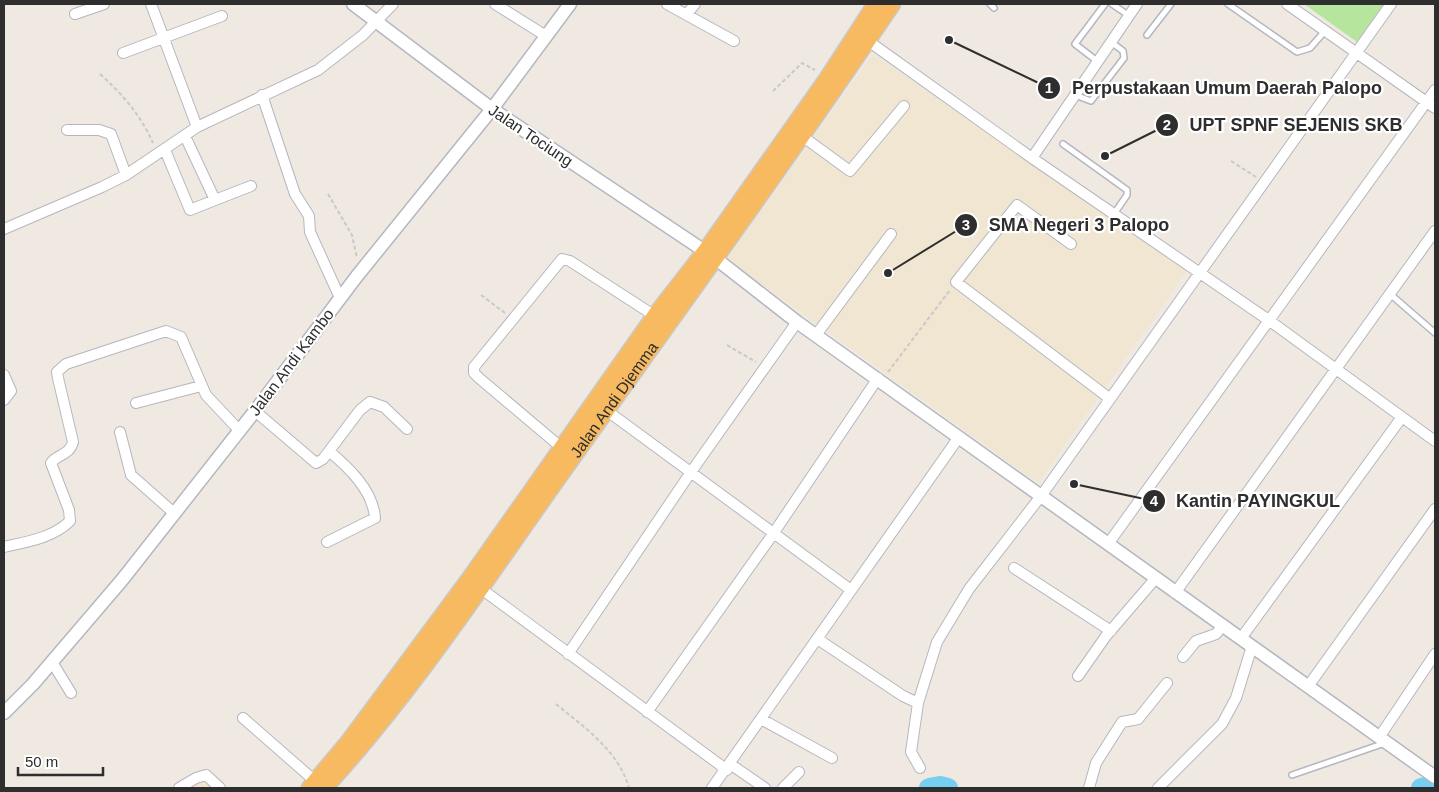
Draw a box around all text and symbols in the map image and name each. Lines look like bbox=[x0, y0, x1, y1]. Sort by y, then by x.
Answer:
callout: Perpustakaan Umum Daerah Palopo bbox=[1037, 72, 1392, 105]
text: Perpustakaan Umum Daerah Palopo bbox=[1072, 78, 1382, 98]
text: 1 bbox=[1045, 79, 1053, 96]
street label: Jalan Tociung bbox=[486, 101, 576, 170]
callout: UPT SPNF SEJENIS SKB bbox=[1155, 109, 1413, 142]
text: UPT SPNF SEJENIS SKB bbox=[1189, 115, 1403, 135]
text: 2 bbox=[1163, 116, 1171, 133]
callout: SMA Negeri 3 Palopo bbox=[954, 208, 1180, 241]
text: SMA Negeri 3 Palopo bbox=[989, 215, 1169, 235]
text: 3 bbox=[962, 216, 970, 233]
street label: Jalan Andi Kambo bbox=[246, 306, 337, 419]
street label: Jalan Andi Djemma bbox=[567, 339, 661, 461]
callout: Kantin PAYINGKUL bbox=[1141, 484, 1350, 517]
text: Kantin PAYINGKUL bbox=[1176, 491, 1340, 511]
text: 4 bbox=[1150, 492, 1159, 509]
scale bar bbox=[18, 744, 102, 776]
text: 50 m bbox=[25, 753, 58, 770]

